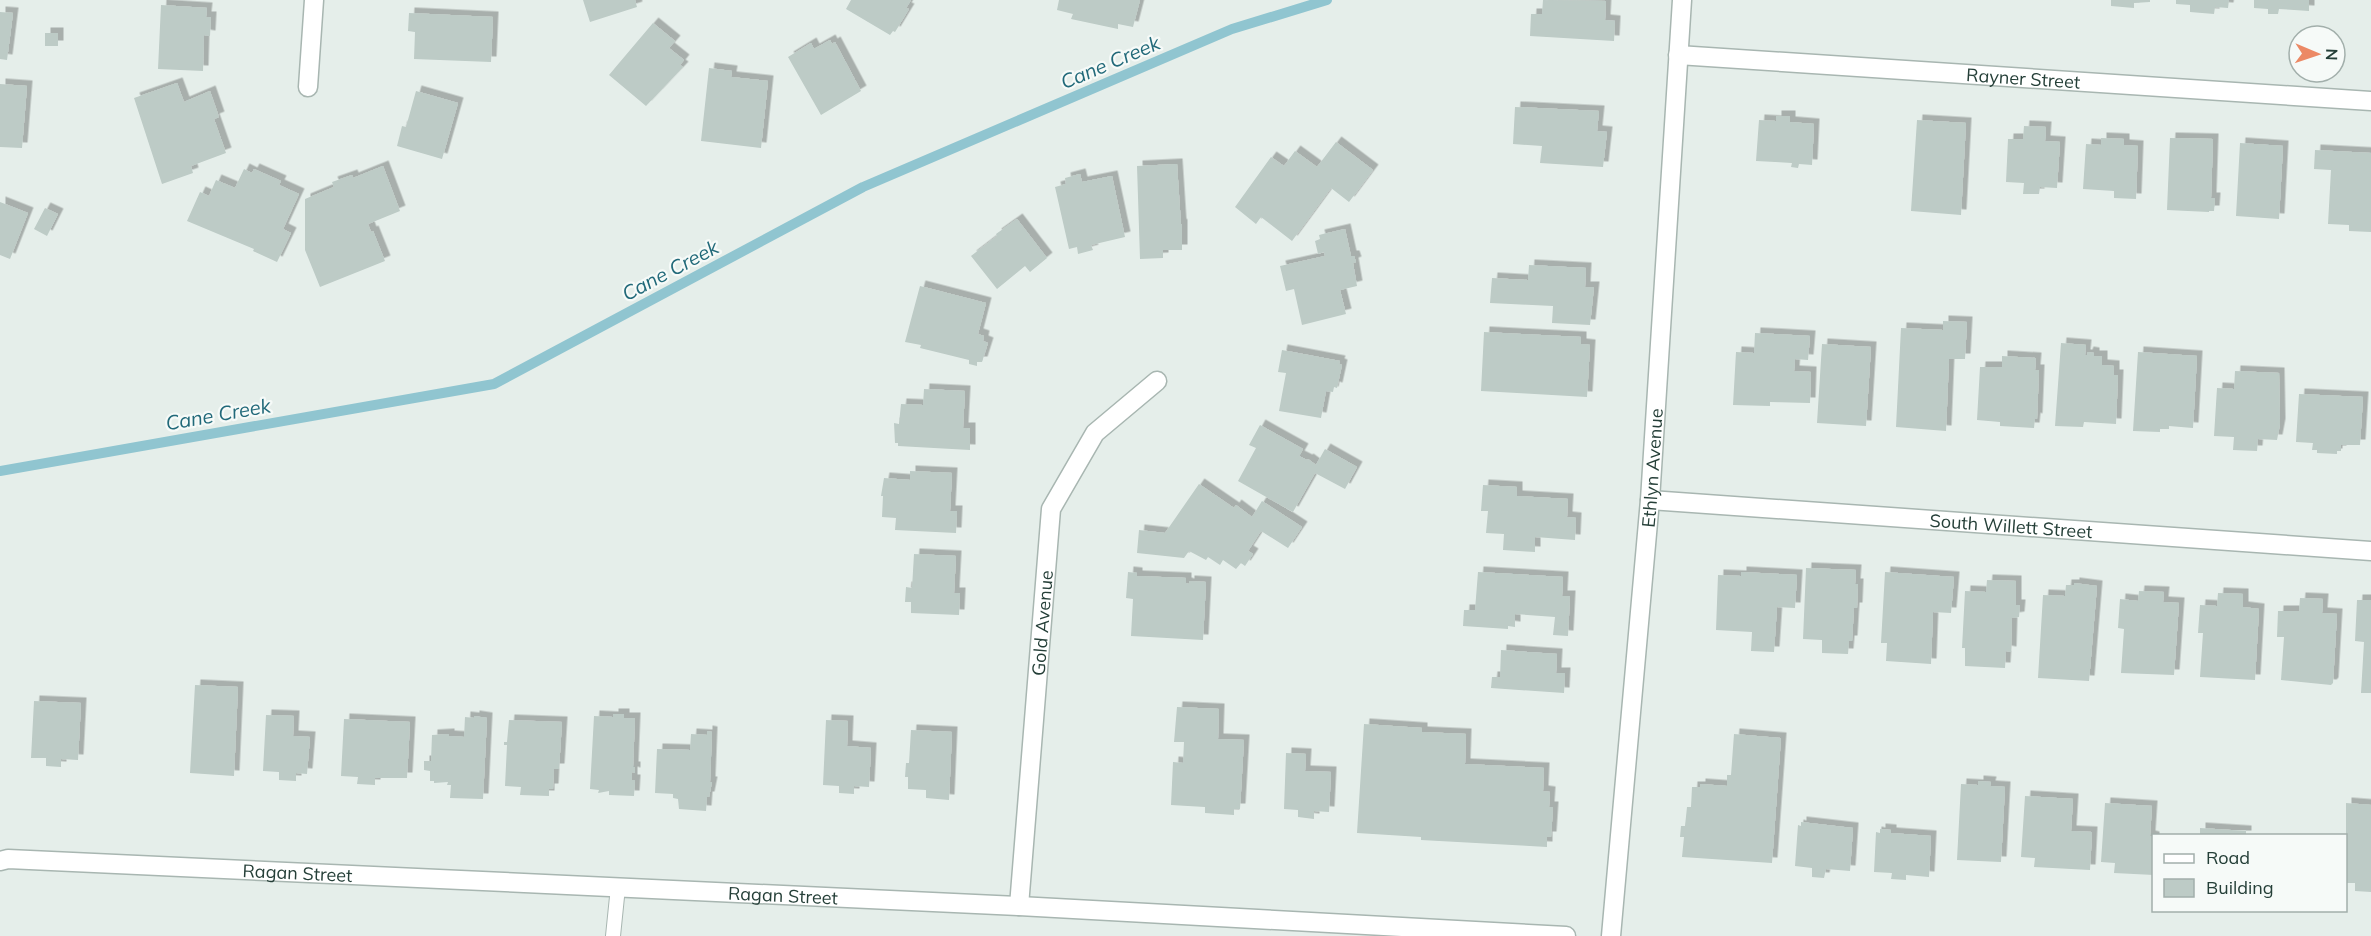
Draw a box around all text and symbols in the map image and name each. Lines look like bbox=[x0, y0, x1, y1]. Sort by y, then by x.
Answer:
north arrow bbox=[2287, 24, 2347, 84]
water label: Cane Creek bbox=[1056, 30, 1164, 94]
text: N bbox=[2322, 48, 2342, 61]
street label: Rayner Street bbox=[1966, 63, 2081, 93]
water label: Cane Creek bbox=[617, 234, 723, 306]
water label: Cane Creek bbox=[164, 392, 273, 436]
street label: Ethlyn Avenue bbox=[1636, 408, 1667, 528]
street label: South Willett Street bbox=[1929, 508, 2093, 543]
street label: Gold Avenue bbox=[1026, 569, 1058, 677]
legend bbox=[2152, 834, 2347, 912]
text: Road bbox=[2206, 846, 2250, 869]
street label: Ragan Street bbox=[242, 858, 353, 886]
text: Building bbox=[2206, 876, 2274, 899]
street label: Ragan Street bbox=[727, 881, 838, 909]

